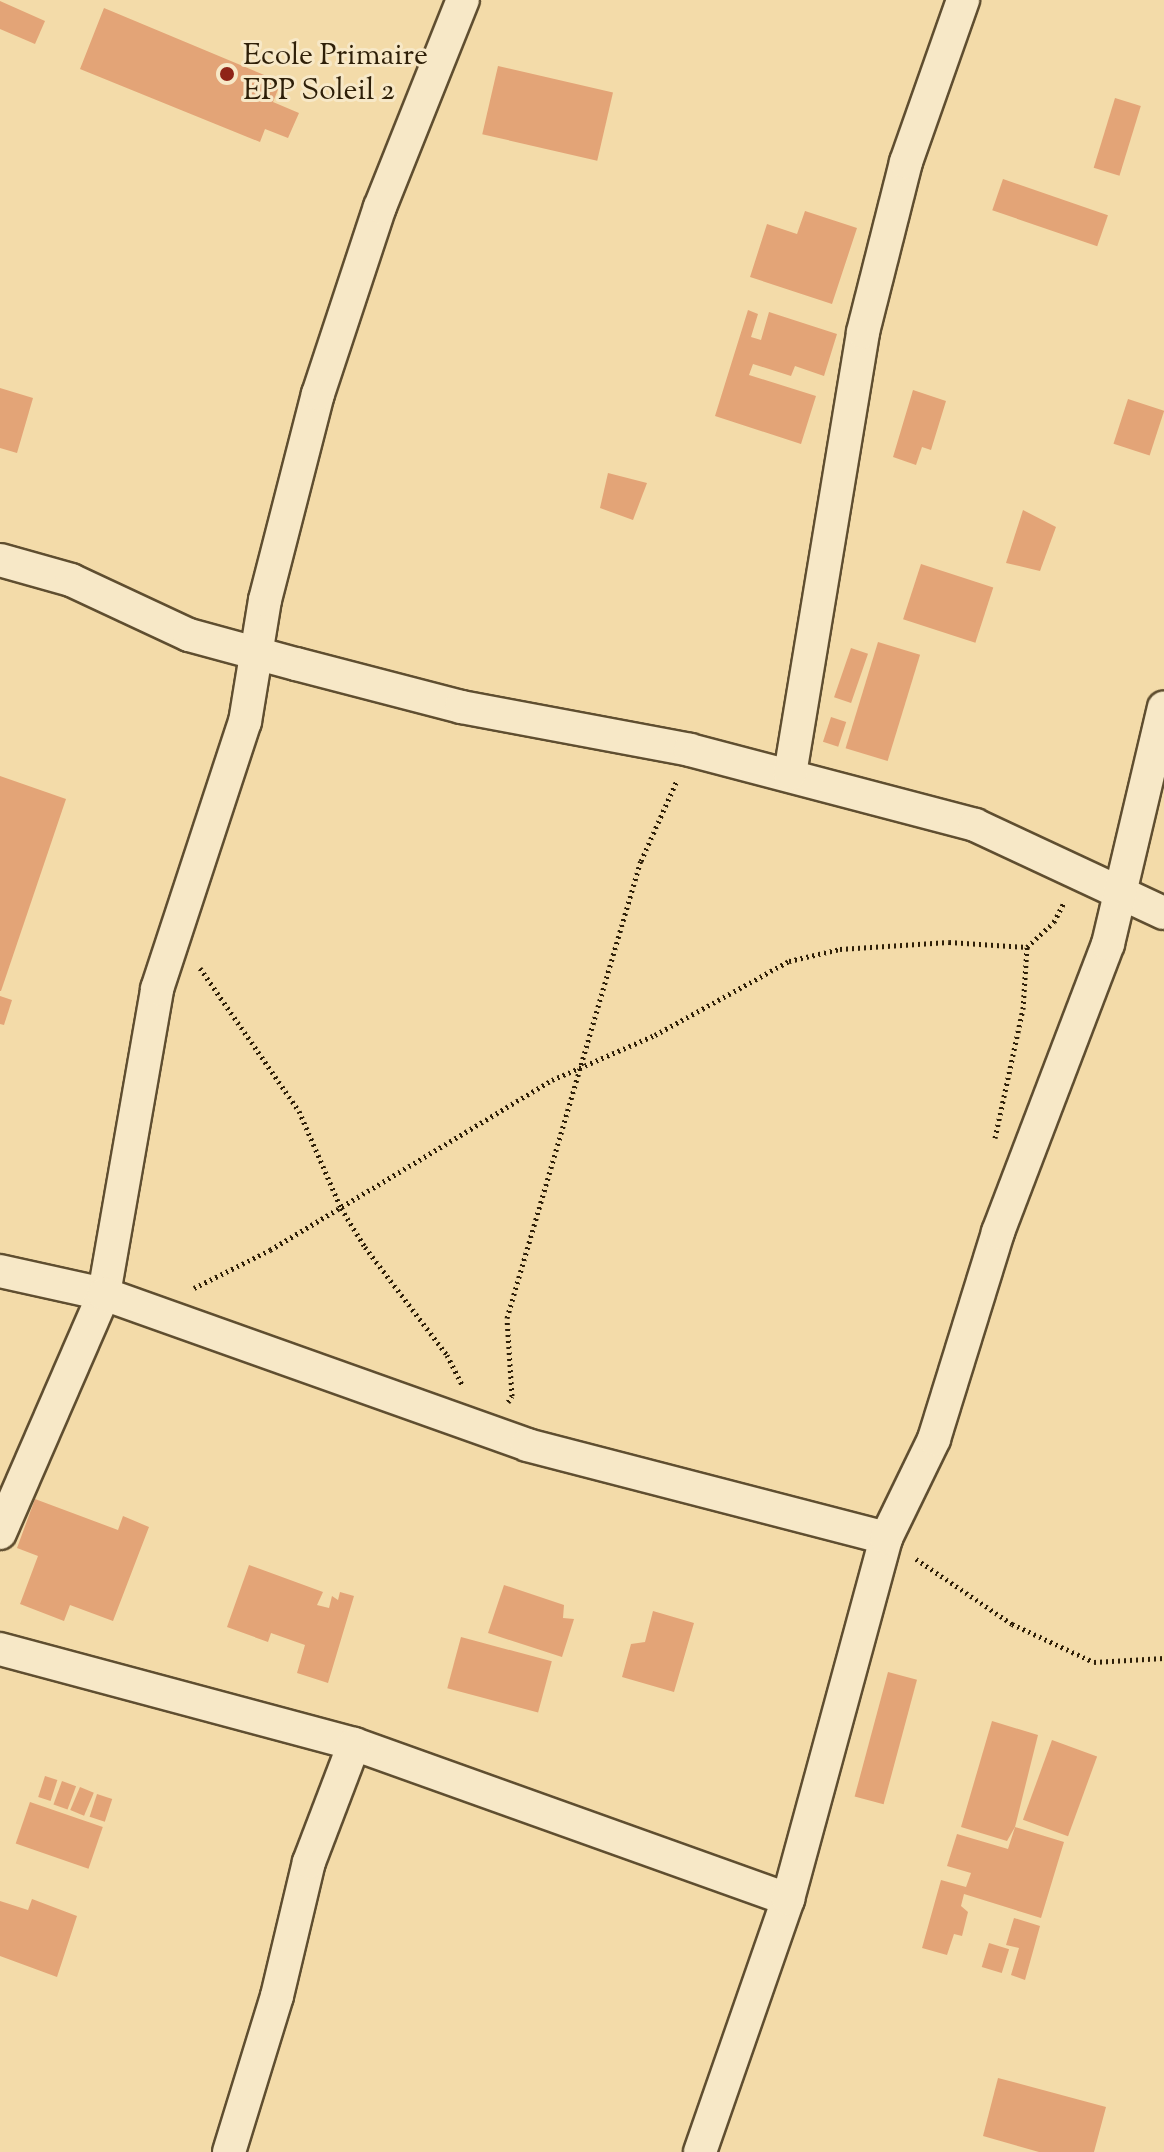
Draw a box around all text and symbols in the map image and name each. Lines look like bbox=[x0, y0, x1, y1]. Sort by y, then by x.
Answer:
place label: Ecole Primaire EPP Soleil 2 bbox=[243, 39, 428, 110]
marker: Ecole Primaire EPP Soleil 2 bbox=[218, 65, 236, 83]

